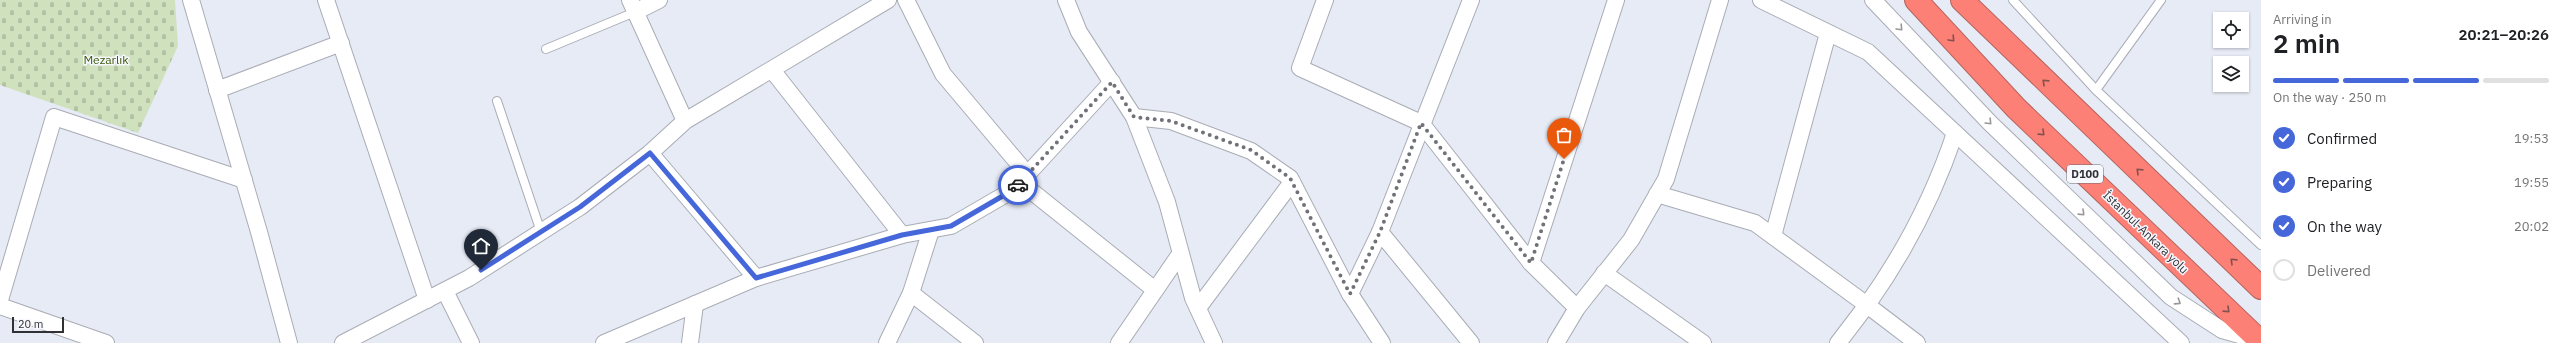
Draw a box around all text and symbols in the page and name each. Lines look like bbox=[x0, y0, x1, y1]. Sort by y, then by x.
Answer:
text: Arriving in bbox=[2273, 11, 2332, 28]
map controls bbox=[2213, 12, 2249, 92]
button: locate bbox=[2213, 12, 2249, 48]
one-way arrow bbox=[1895, 23, 1903, 31]
text: 20:21–20:26 bbox=[2459, 25, 2549, 44]
text: 2 min bbox=[2273, 26, 2340, 60]
one-way arrow bbox=[1947, 34, 1955, 42]
park label: Mezarlık bbox=[83, 52, 129, 67]
button: layers bbox=[2213, 56, 2249, 92]
one-way arrow bbox=[2042, 79, 2050, 87]
text: On the way · 250 m bbox=[2273, 89, 2386, 106]
one-way arrow bbox=[1984, 117, 1992, 125]
pin bbox=[1547, 118, 1581, 159]
icon: bag bbox=[1553, 124, 1575, 146]
icon: check bbox=[2273, 127, 2295, 149]
one-way arrow bbox=[2037, 128, 2045, 136]
text: Confirmed bbox=[2307, 129, 2377, 148]
text: 19:53 bbox=[2514, 130, 2549, 147]
courier bbox=[998, 165, 1038, 205]
road number: D100 bbox=[2067, 165, 2103, 183]
one-way arrow bbox=[2136, 169, 2144, 176]
icon: check bbox=[2273, 171, 2295, 193]
text: Preparing bbox=[2307, 173, 2372, 192]
icon: car bbox=[1007, 174, 1029, 196]
text: 19:55 bbox=[2514, 174, 2549, 191]
street label: İstanbul-Ankara yolu bbox=[2100, 187, 2192, 277]
one-way arrow bbox=[2077, 208, 2085, 216]
icon: check bbox=[2273, 215, 2295, 237]
text: On the way bbox=[2307, 217, 2382, 236]
text: 20:02 bbox=[2514, 218, 2549, 235]
pin bbox=[464, 229, 498, 270]
icon: home bbox=[470, 235, 492, 257]
one-way arrow bbox=[2230, 258, 2238, 266]
text: Delivered bbox=[2307, 261, 2371, 280]
one-way arrow bbox=[2173, 297, 2180, 304]
one-way arrow bbox=[2222, 305, 2230, 312]
scale bar bbox=[12, 315, 64, 334]
text: 20 m bbox=[18, 317, 43, 331]

